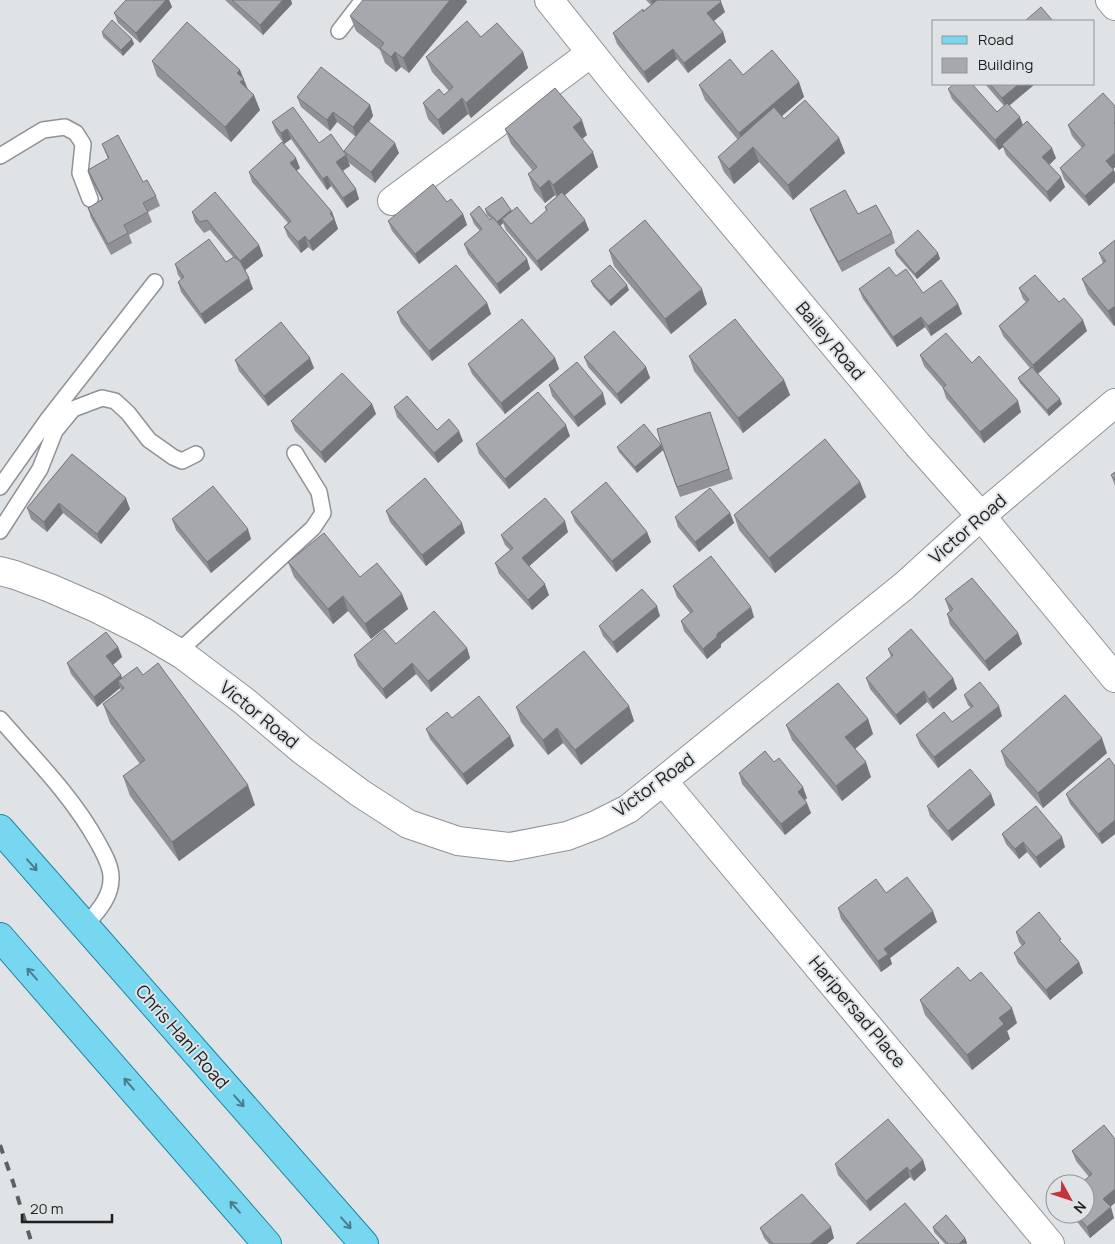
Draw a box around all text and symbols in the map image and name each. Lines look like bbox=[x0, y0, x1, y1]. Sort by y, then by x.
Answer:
legend bbox=[932, 20, 1095, 85]
text: Road bbox=[978, 29, 1014, 50]
text: Building bbox=[978, 54, 1033, 75]
street label: Bailey Road bbox=[791, 296, 871, 385]
street label: Victor Road bbox=[924, 488, 1011, 568]
street label: Victor Road bbox=[215, 675, 304, 753]
street label: Victor Road bbox=[608, 747, 699, 822]
one-way arrow bbox=[26, 859, 38, 872]
street label: Haripersad Place bbox=[804, 950, 912, 1072]
one-way arrow bbox=[26, 967, 38, 980]
street label: Chris Hani Road bbox=[131, 979, 235, 1094]
one-way arrow bbox=[123, 1078, 135, 1091]
one-way arrow bbox=[233, 1095, 245, 1108]
north arrow bbox=[1045, 1174, 1095, 1224]
scale bar bbox=[22, 1192, 112, 1224]
text: 20 m bbox=[30, 1198, 63, 1219]
text: N bbox=[1070, 1198, 1091, 1218]
one-way arrow bbox=[230, 1201, 241, 1214]
one-way arrow bbox=[340, 1217, 352, 1230]

